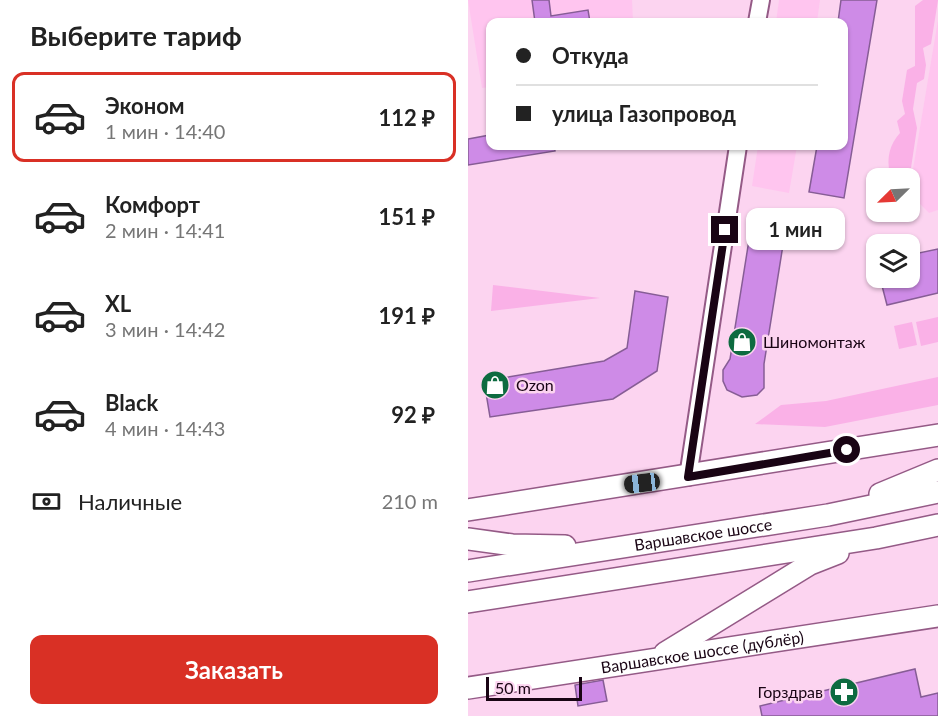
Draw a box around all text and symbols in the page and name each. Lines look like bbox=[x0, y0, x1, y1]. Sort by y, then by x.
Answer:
text: Выберите тариф bbox=[30, 19, 242, 52]
text: Откуда bbox=[552, 42, 629, 69]
icon: car bbox=[33, 90, 87, 144]
text: Эконом bbox=[105, 92, 185, 119]
text: улица Газопровод bbox=[552, 100, 736, 127]
text: 112 ₽ bbox=[379, 104, 435, 131]
text: 1 мин · 14:40 bbox=[105, 119, 225, 143]
north arrow bbox=[866, 168, 920, 222]
map controls bbox=[866, 168, 920, 288]
icon: car bbox=[33, 189, 87, 243]
text: Комфорт bbox=[105, 191, 200, 218]
text: 151 ₽ bbox=[379, 203, 435, 230]
callout: 1 мин bbox=[746, 209, 845, 251]
route end bbox=[711, 216, 738, 243]
text: 1 мин bbox=[769, 217, 822, 241]
text: 2 мин · 14:41 bbox=[105, 218, 225, 242]
button: layers bbox=[866, 234, 920, 288]
icon: car bbox=[33, 288, 87, 342]
text: XL bbox=[105, 290, 131, 317]
text: 191 ₽ bbox=[379, 302, 435, 329]
text: 3 мин · 14:42 bbox=[105, 317, 225, 341]
shop icon: Шиномонтаж bbox=[726, 326, 758, 358]
place label: Шиномонтаж bbox=[763, 332, 866, 351]
shop icon: Ozon bbox=[479, 369, 511, 401]
place label: Ozon bbox=[516, 375, 554, 394]
icon: car bbox=[33, 387, 87, 441]
text: Black bbox=[105, 389, 158, 416]
text: 92 ₽ bbox=[391, 401, 435, 428]
text: 4 мин · 14:43 bbox=[105, 416, 225, 440]
route start bbox=[833, 436, 860, 463]
car bbox=[623, 472, 661, 494]
icon: cash bbox=[30, 485, 63, 518]
text: Наличные bbox=[78, 488, 182, 515]
text: 210 m bbox=[382, 489, 438, 513]
street label: Варшавское шоссе bbox=[633, 514, 773, 554]
street label: Варшавское шоссе (дублёр) bbox=[599, 627, 805, 677]
button: Заказать bbox=[30, 635, 438, 704]
scale bar bbox=[486, 674, 582, 702]
pharmacy icon: Горздрав bbox=[828, 676, 860, 708]
text: 50 m bbox=[495, 678, 531, 697]
place label: Горздрав bbox=[757, 682, 823, 701]

